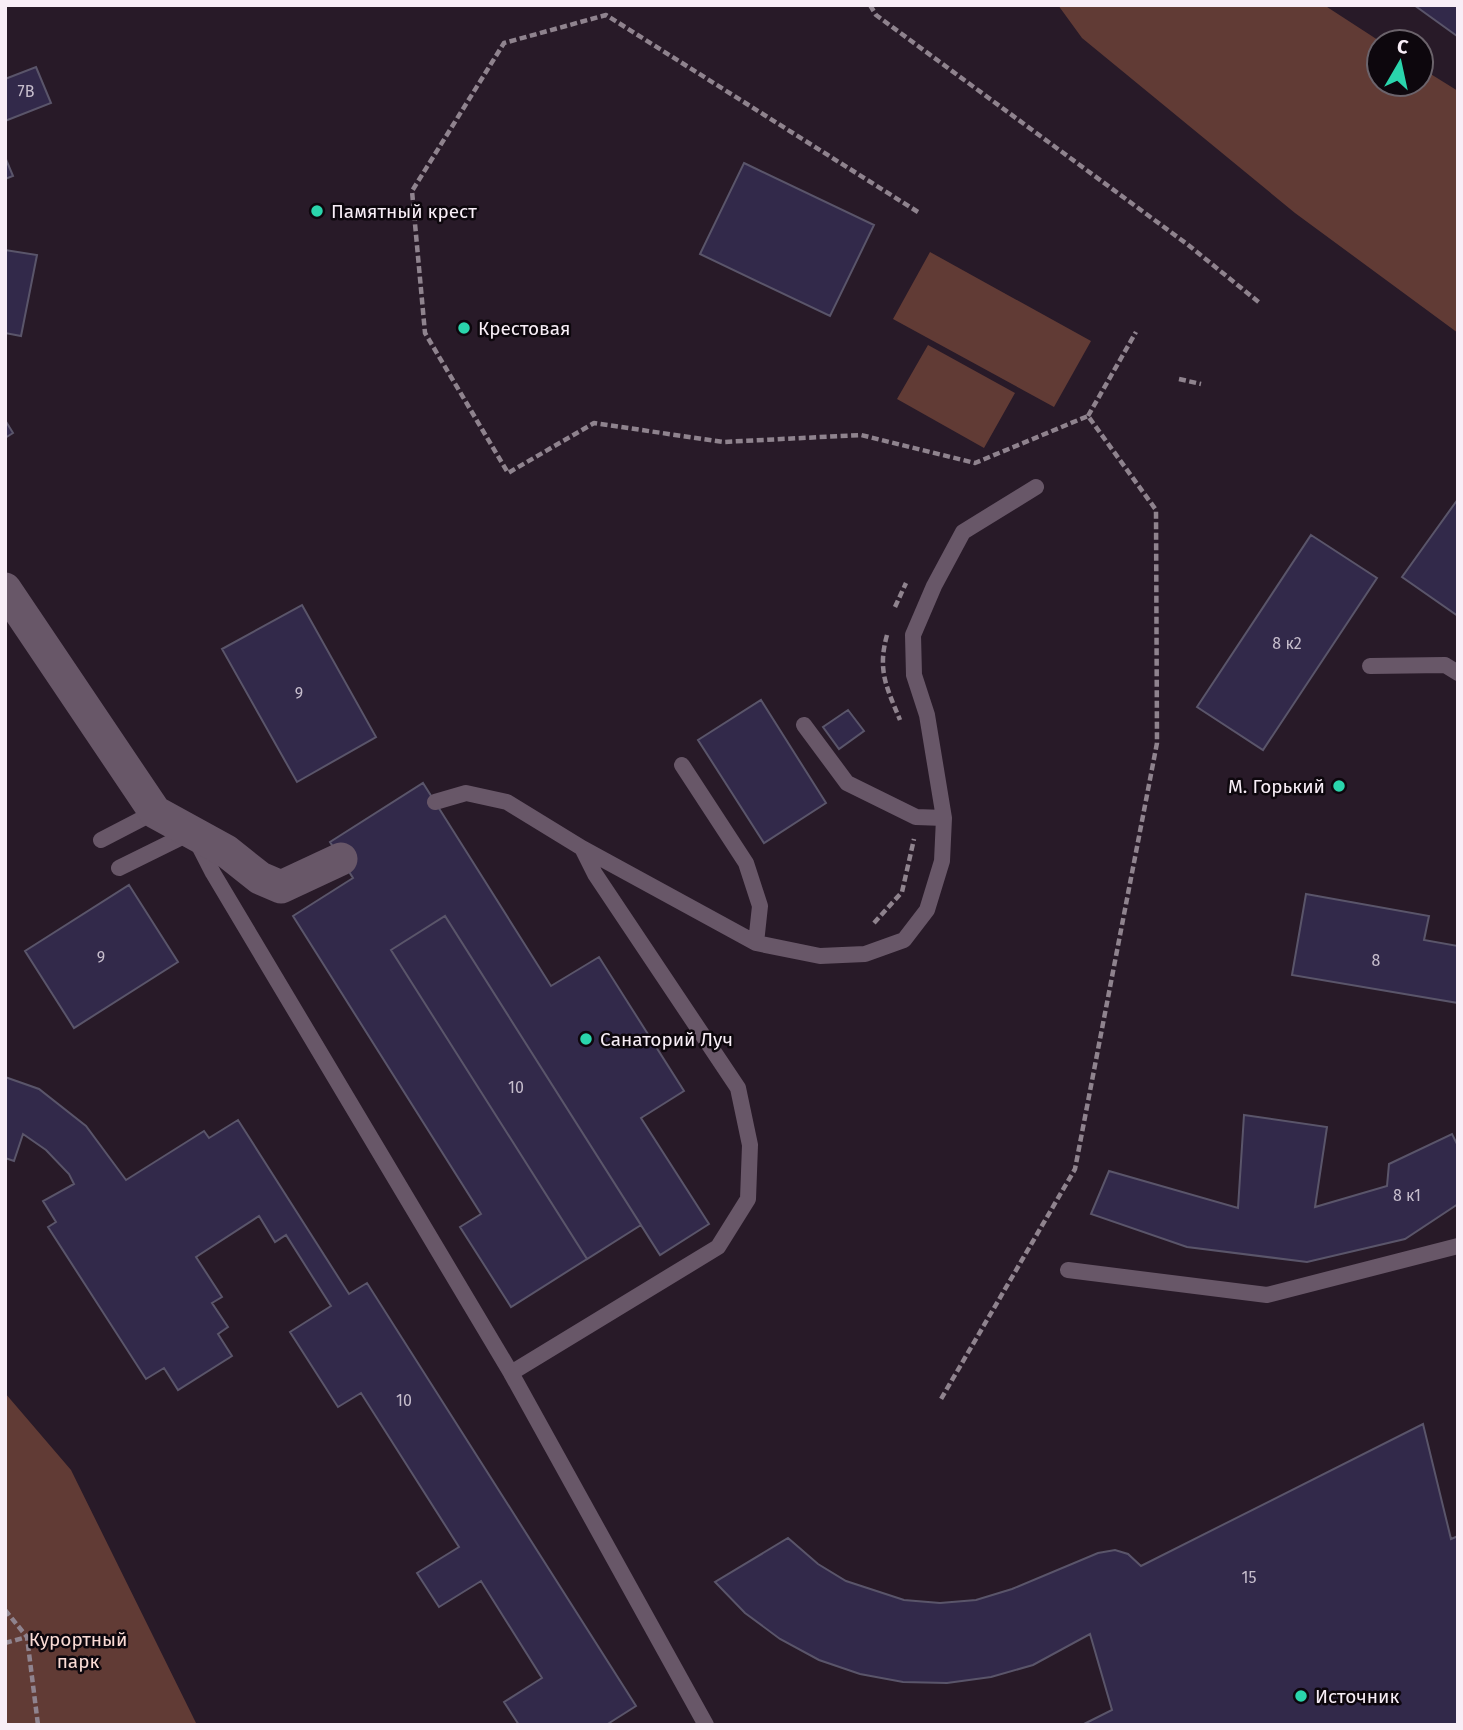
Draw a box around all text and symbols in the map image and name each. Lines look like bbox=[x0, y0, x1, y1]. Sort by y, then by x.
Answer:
north arrow bbox=[1365, 28, 1435, 98]
text: С bbox=[1395, 34, 1410, 59]
house number: 7В bbox=[18, 82, 35, 101]
place label: Памятный крест bbox=[331, 200, 477, 223]
marker: Памятный крест bbox=[309, 203, 325, 219]
place label: Крестовая bbox=[478, 317, 570, 340]
marker: Крестовая bbox=[456, 320, 472, 336]
house number: 8 к2 bbox=[1272, 634, 1302, 653]
house number: 9 bbox=[295, 684, 303, 703]
place label: М. Горький bbox=[1228, 775, 1325, 798]
marker: М. Горький bbox=[1331, 778, 1347, 794]
house number: 9 bbox=[97, 948, 105, 967]
house number: 8 bbox=[1372, 951, 1381, 970]
place label: Cанаторий Луч bbox=[600, 1028, 733, 1051]
marker: Cанаторий Луч bbox=[578, 1031, 594, 1047]
house number: 10 bbox=[508, 1078, 524, 1097]
house number: 8 к1 bbox=[1393, 1186, 1421, 1205]
house number: 10 bbox=[396, 1391, 412, 1410]
house number: 15 bbox=[1242, 1568, 1256, 1587]
park label: Курортный парк bbox=[29, 1628, 127, 1673]
place label: Источник bbox=[1315, 1685, 1399, 1708]
marker: Источник bbox=[1293, 1688, 1309, 1704]

